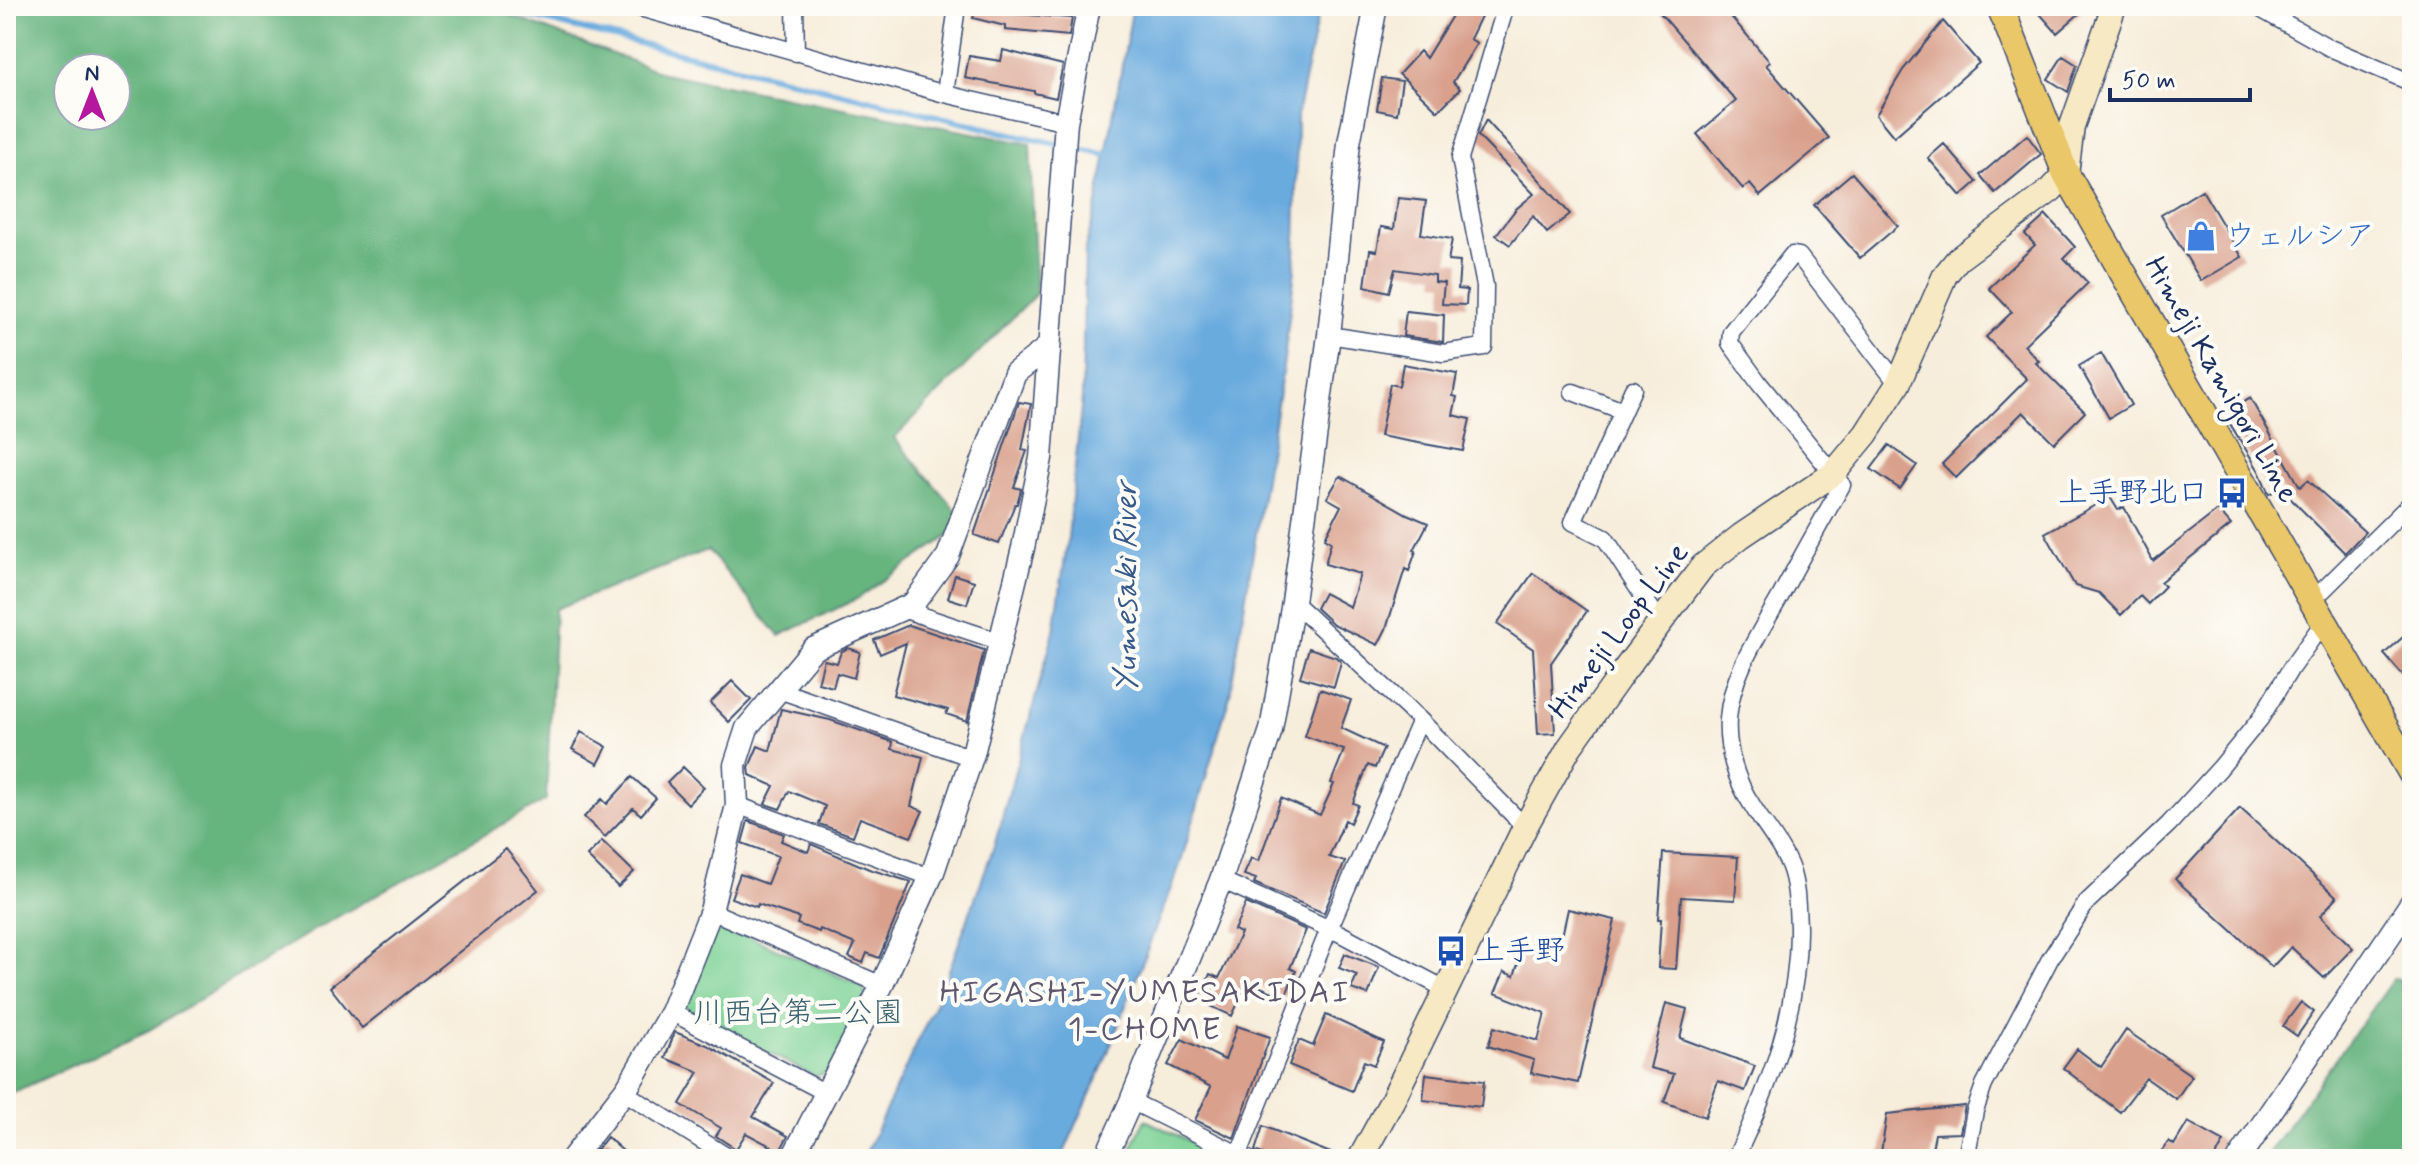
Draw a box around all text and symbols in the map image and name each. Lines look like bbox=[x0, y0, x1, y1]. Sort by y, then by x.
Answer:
north arrow bbox=[52, 52, 132, 132]
scale bar bbox=[2110, 52, 2250, 102]
text: N bbox=[85, 60, 99, 88]
text: 50 m bbox=[2122, 66, 2176, 97]
place label: ウェルシア bbox=[2225, 217, 2375, 256]
shop icon: ウェルシア bbox=[2184, 219, 2218, 253]
street label: Himeji Kamigori Line bbox=[2133, 250, 2307, 511]
place label: 上手野北口 bbox=[2058, 474, 2208, 513]
bus stop icon: 上手野北口 bbox=[2215, 476, 2249, 510]
water label: Yumesaki River bbox=[1106, 478, 1148, 692]
street label: Himeji Loop Line bbox=[1540, 535, 1698, 727]
place label: 上手野 bbox=[1475, 932, 1565, 971]
bus stop icon: 上手野 bbox=[1434, 934, 1468, 968]
district label: HIGASHI-YUMESAKIDAI 1-CHOME bbox=[939, 972, 1351, 1051]
park label: 川西台第二公園 bbox=[693, 994, 903, 1033]

